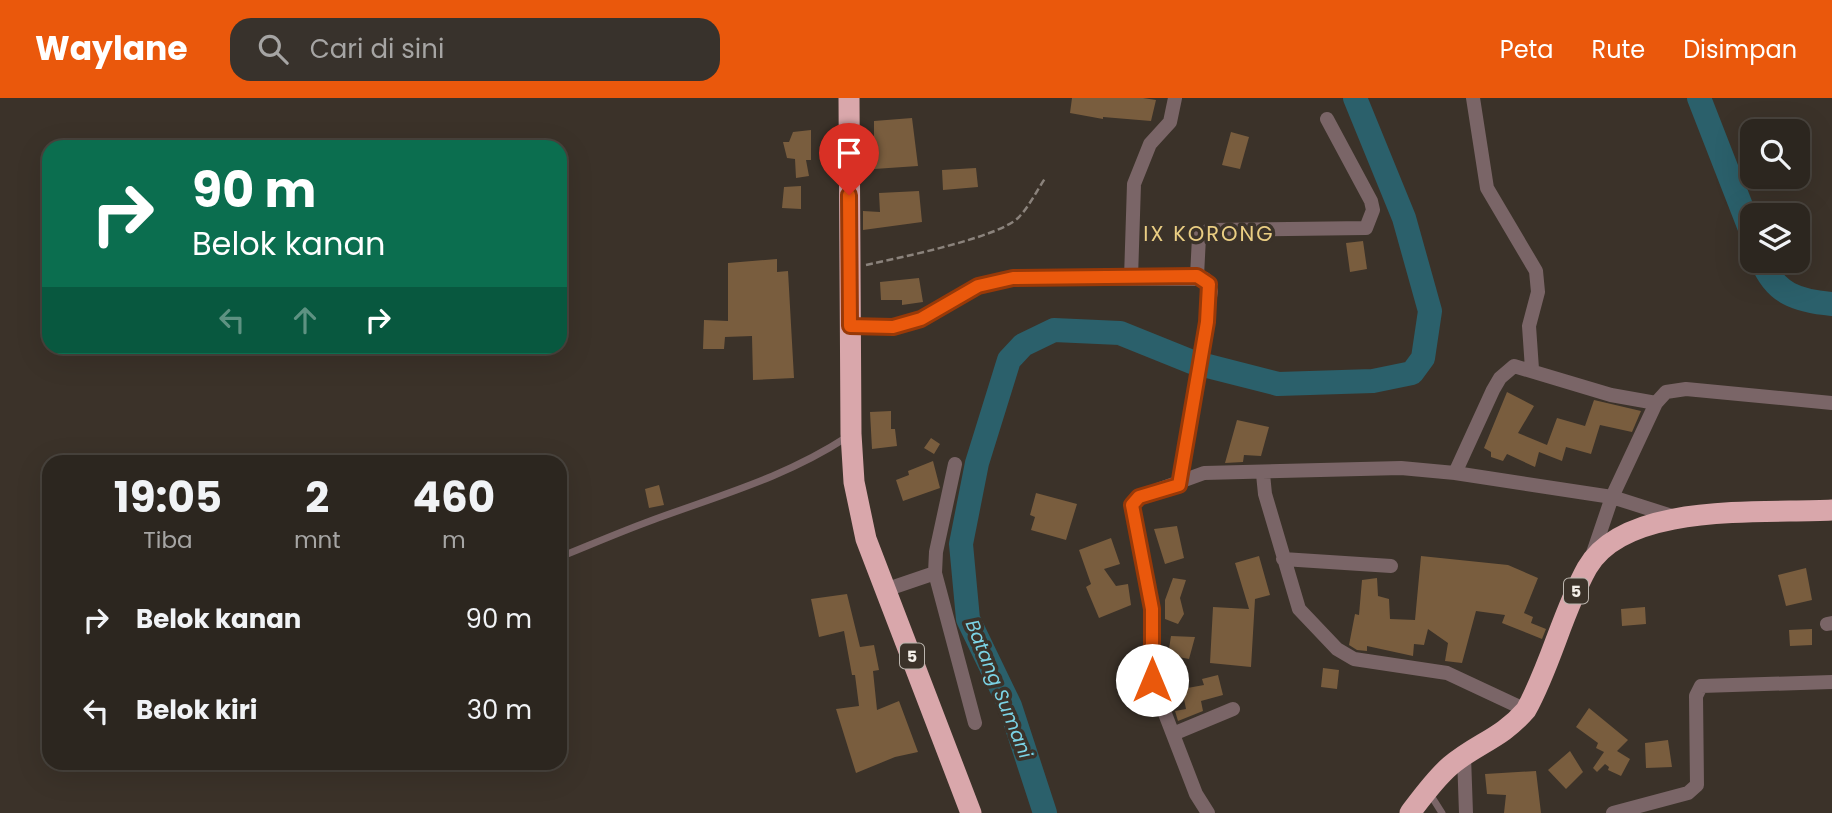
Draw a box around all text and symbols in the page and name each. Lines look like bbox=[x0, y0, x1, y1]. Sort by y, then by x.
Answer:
search box bbox=[230, 18, 720, 81]
text: Waylane bbox=[35, 25, 188, 72]
icon: search bbox=[254, 30, 292, 68]
text: Cari di sini bbox=[310, 31, 444, 67]
text: Peta bbox=[1500, 33, 1554, 66]
text: Rute bbox=[1592, 33, 1645, 66]
text: Disimpan bbox=[1683, 33, 1797, 66]
map controls bbox=[1740, 119, 1810, 273]
button: search bbox=[1740, 119, 1810, 189]
pin bbox=[819, 123, 879, 195]
icon: arrive bbox=[830, 134, 868, 172]
text: 90 m bbox=[192, 156, 316, 224]
icon: right bbox=[77, 168, 168, 259]
button: layers bbox=[1740, 203, 1810, 273]
district label: IX KORONG bbox=[1143, 219, 1275, 248]
text: Belok kanan bbox=[192, 221, 386, 266]
icon: left bbox=[213, 301, 251, 339]
icon: ahead bbox=[286, 301, 324, 339]
icon: right bbox=[359, 301, 397, 339]
text: 19:05 bbox=[114, 468, 222, 527]
text: 2 bbox=[305, 468, 329, 527]
text: 460 bbox=[413, 468, 495, 527]
text: Tiba bbox=[143, 524, 193, 556]
text: mnt bbox=[294, 524, 341, 556]
text: m bbox=[442, 524, 466, 556]
road number: 5 bbox=[1564, 578, 1588, 604]
icon: right bbox=[77, 601, 115, 639]
text: Belok kanan bbox=[136, 601, 301, 637]
text: 90 m bbox=[466, 601, 532, 637]
water label: Batang Sumani bbox=[959, 616, 1039, 763]
road number: 5 bbox=[900, 643, 924, 668]
position arrow bbox=[1115, 643, 1189, 717]
icon: left bbox=[77, 692, 115, 730]
text: Belok kiri bbox=[136, 692, 258, 728]
text: 30 m bbox=[467, 692, 532, 728]

